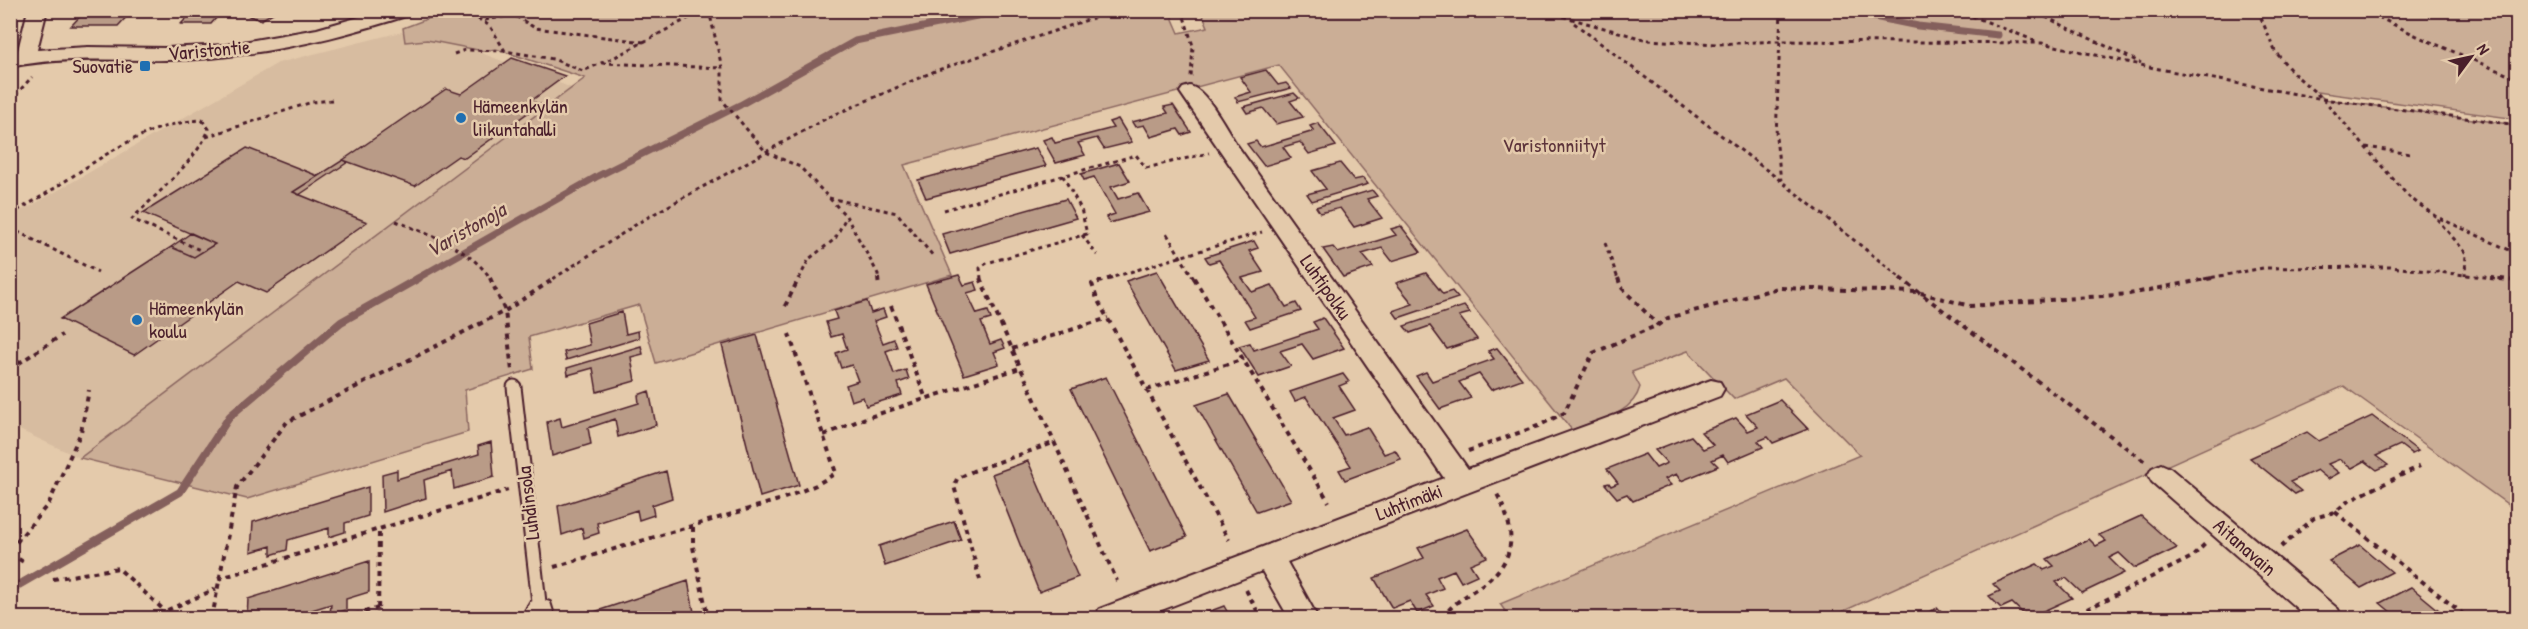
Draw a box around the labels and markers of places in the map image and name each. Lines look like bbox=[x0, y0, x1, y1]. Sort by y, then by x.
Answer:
place label: Suovatie bbox=[73, 52, 133, 79]
marker: Suovatie bbox=[138, 59, 152, 73]
place label: Hämeenkylän liikuntahalli bbox=[473, 92, 568, 142]
marker: Hämeenkylän liikuntahalli bbox=[454, 111, 468, 125]
place label: Hämeenkylän koulu bbox=[149, 294, 244, 344]
marker: Hämeenkylän koulu bbox=[130, 313, 144, 327]

